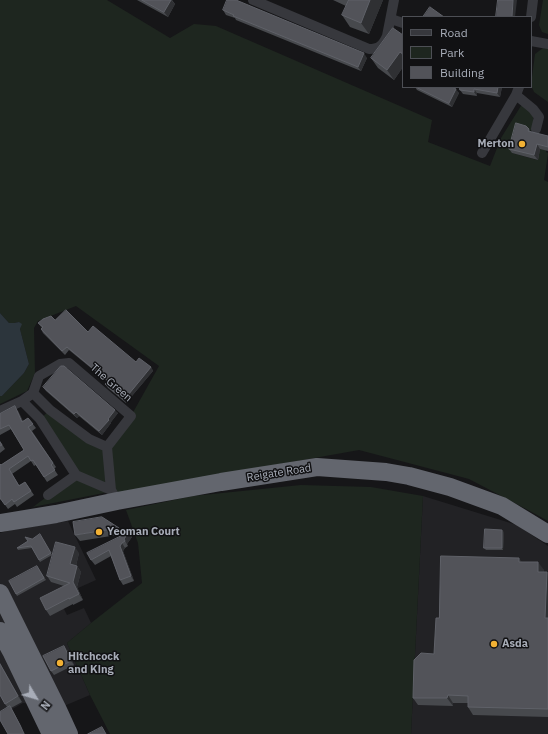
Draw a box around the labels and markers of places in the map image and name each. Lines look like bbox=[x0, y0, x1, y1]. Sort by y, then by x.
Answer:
place label: Merton bbox=[477, 137, 514, 151]
marker: Merton bbox=[517, 139, 527, 149]
place label: Yeoman Court bbox=[107, 525, 180, 539]
marker: Yeoman Court bbox=[94, 527, 104, 537]
place label: Asda bbox=[502, 637, 528, 651]
marker: Asda bbox=[489, 639, 499, 649]
place label: Hitchcock and King bbox=[68, 650, 119, 676]
marker: Hitchcock and King bbox=[55, 658, 65, 668]

